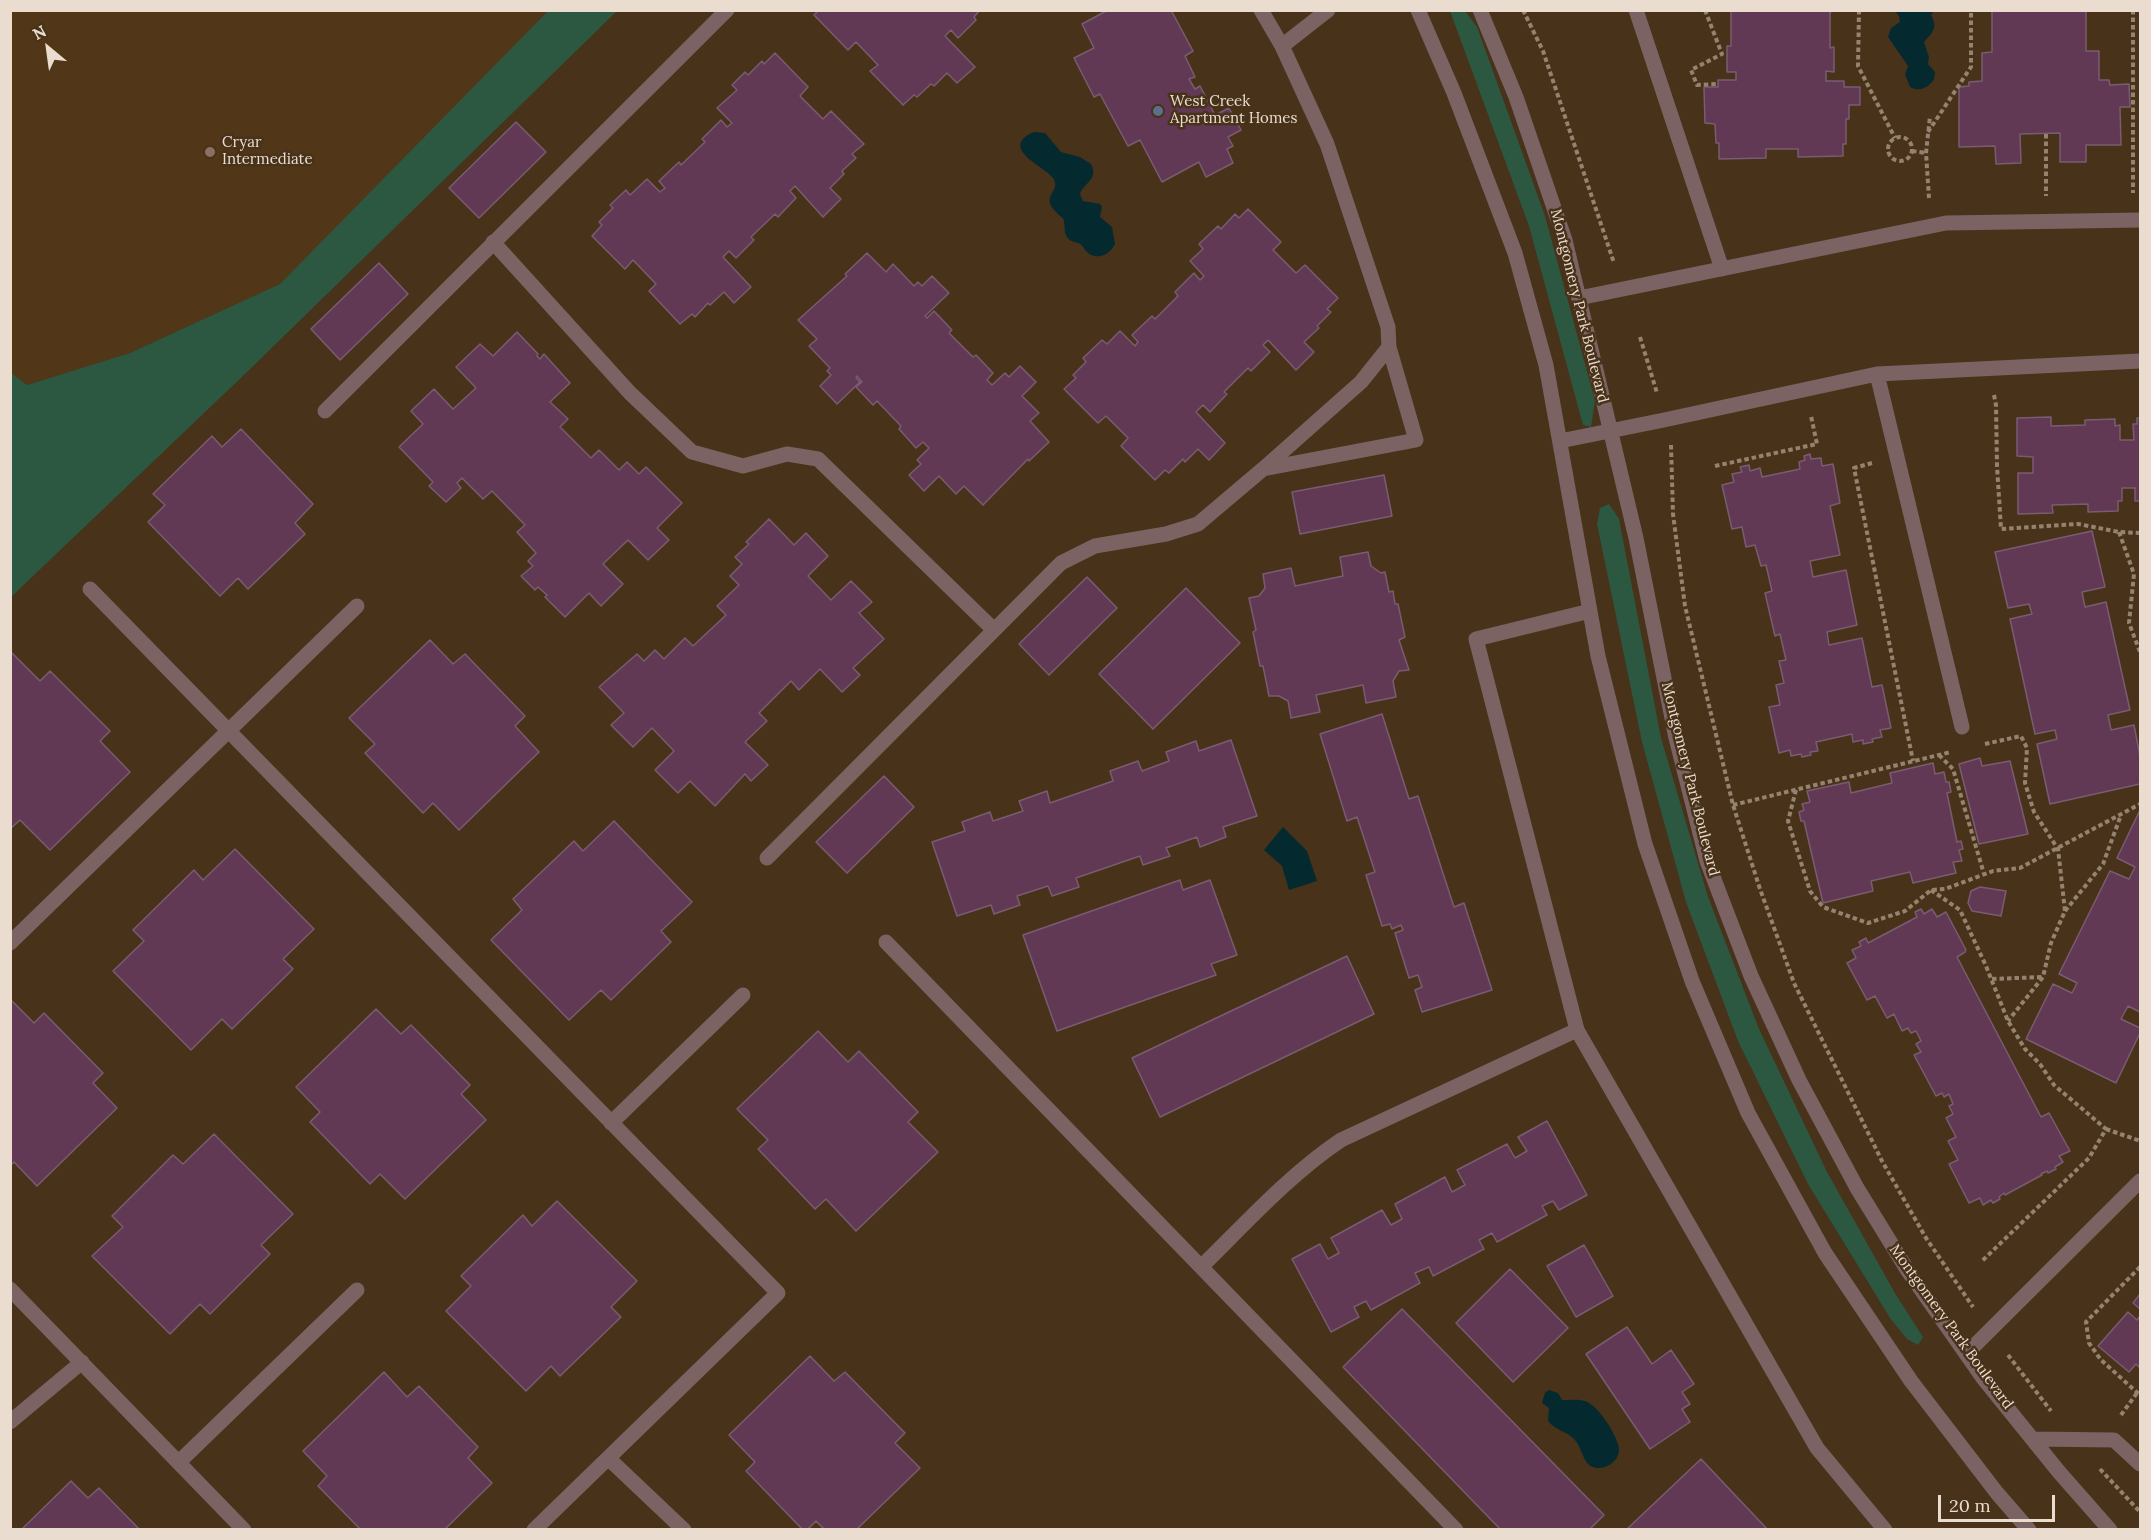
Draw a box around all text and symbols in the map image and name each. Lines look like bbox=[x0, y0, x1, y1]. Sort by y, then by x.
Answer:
north arrow bbox=[18, 18, 78, 78]
text: N bbox=[29, 21, 50, 44]
place label: West Creek Apartment Homes bbox=[1170, 93, 1297, 128]
marker: West Creek Apartment Homes bbox=[1151, 104, 1165, 118]
place label: Cryar Intermediate bbox=[222, 134, 313, 169]
marker: Cryar Intermediate bbox=[203, 145, 217, 159]
street label: Montgomery Park Boulevard bbox=[1546, 207, 1612, 405]
street label: Montgomery Park Boulevard bbox=[1657, 680, 1723, 878]
street label: Montgomery Park Boulevard bbox=[1885, 1241, 2017, 1413]
scale bar bbox=[1941, 1483, 2058, 1521]
text: 20 m bbox=[1949, 1494, 1991, 1517]

